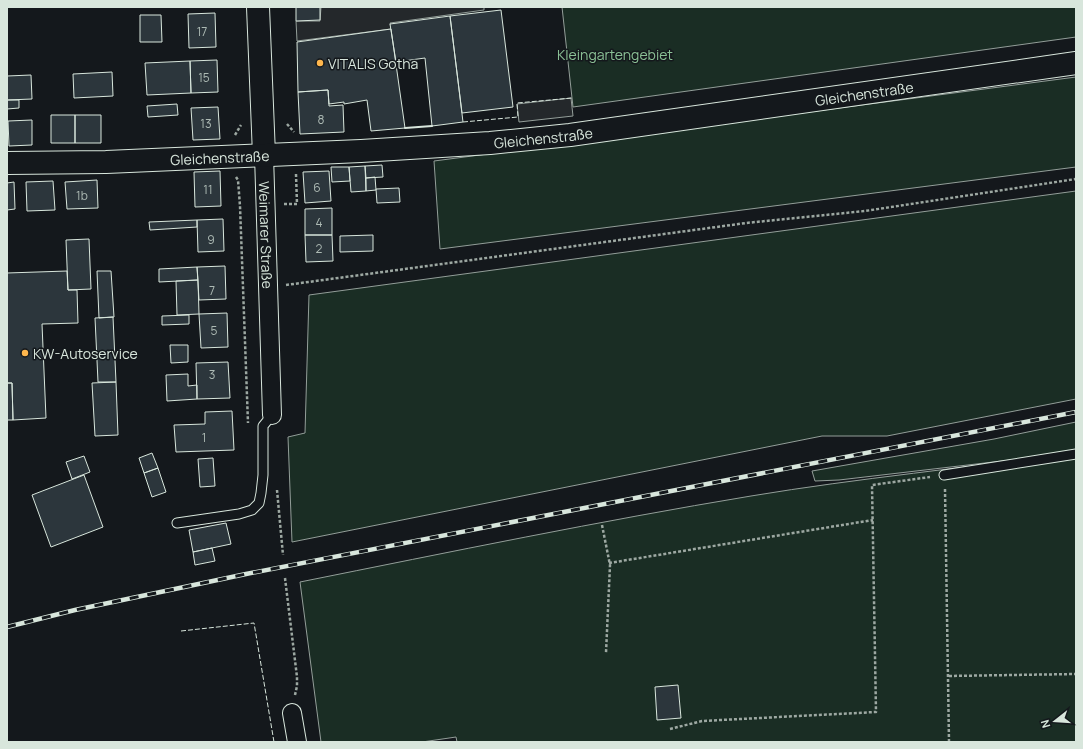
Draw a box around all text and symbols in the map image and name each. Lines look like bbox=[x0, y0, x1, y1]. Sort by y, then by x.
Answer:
house number: 17 bbox=[197, 23, 207, 40]
park label: Kleingartengebiet bbox=[557, 45, 673, 64]
place label: VITALIS Gotha bbox=[328, 54, 418, 73]
marker: VITALIS Gotha bbox=[315, 58, 325, 68]
house number: 15 bbox=[198, 69, 210, 86]
street label: Gleichenstraße bbox=[814, 77, 915, 110]
house number: 8 bbox=[318, 111, 325, 128]
house number: 13 bbox=[200, 115, 212, 132]
street label: Gleichenstraße bbox=[493, 122, 594, 152]
street label: Gleichenstraße bbox=[170, 145, 270, 169]
house number: 6 bbox=[313, 179, 321, 196]
house number: 11 bbox=[203, 181, 213, 198]
street label: Weimarer Straße bbox=[255, 181, 278, 289]
house number: 1b bbox=[76, 187, 88, 204]
house number: 4 bbox=[315, 214, 323, 231]
house number: 9 bbox=[207, 231, 215, 248]
house number: 2 bbox=[316, 240, 323, 257]
house number: 7 bbox=[209, 282, 215, 299]
house number: 5 bbox=[211, 322, 218, 339]
place label: KW-Autoservice bbox=[33, 344, 138, 363]
marker: KW-Autoservice bbox=[20, 348, 30, 358]
house number: 3 bbox=[209, 366, 215, 383]
house number: 1 bbox=[202, 429, 206, 446]
north arrow bbox=[1035, 701, 1075, 741]
text: N bbox=[1037, 718, 1053, 730]

